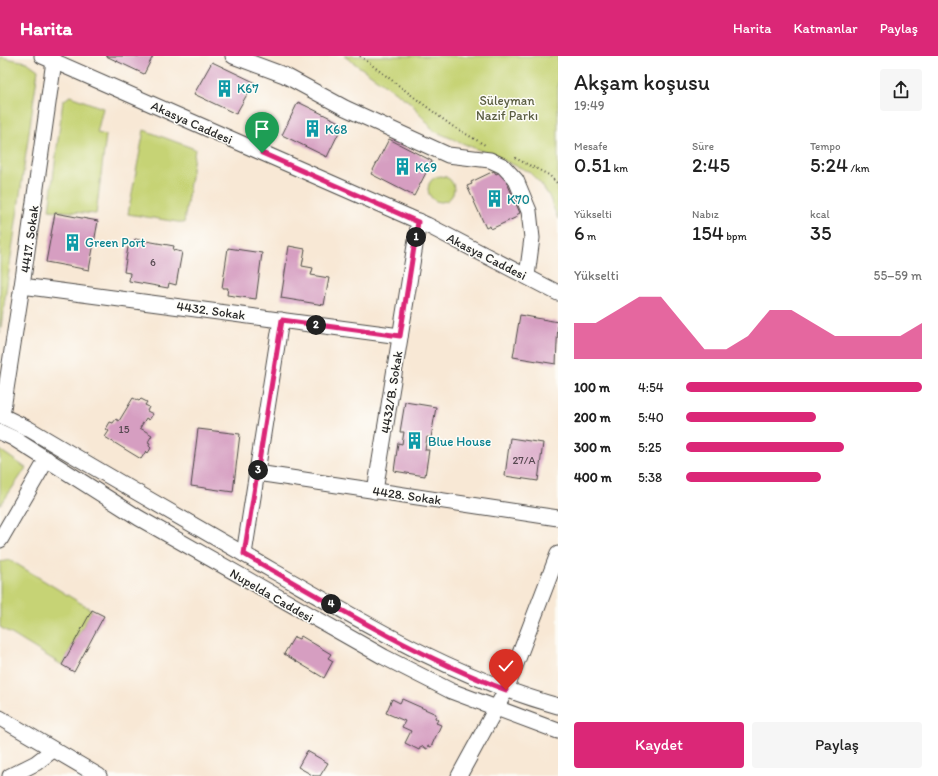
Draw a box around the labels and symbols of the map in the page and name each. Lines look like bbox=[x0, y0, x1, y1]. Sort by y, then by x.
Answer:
building icon: K67 bbox=[214, 78, 234, 98]
place label: K67 bbox=[237, 81, 259, 96]
park label: Süleyman Nazif Parkı bbox=[476, 93, 538, 123]
street label: Akasya Caddesi bbox=[149, 98, 235, 147]
pin bbox=[245, 112, 279, 153]
building icon: K68 bbox=[302, 119, 322, 139]
place label: K68 bbox=[325, 122, 347, 137]
building icon: K69 bbox=[392, 157, 412, 177]
place label: K69 bbox=[415, 160, 437, 175]
building icon: K70 bbox=[484, 189, 504, 209]
place label: K70 bbox=[507, 192, 530, 207]
street label: 4417. Sokak bbox=[17, 204, 42, 274]
pin: 1 bbox=[406, 227, 426, 247]
street label: Akasya Caddesi bbox=[444, 230, 529, 283]
building icon: Green Port bbox=[62, 232, 82, 252]
place label: Green Port bbox=[85, 235, 146, 250]
house number: 6 bbox=[150, 256, 156, 269]
street label: 4432. Sokak bbox=[176, 298, 247, 323]
pin: 2 bbox=[306, 315, 326, 335]
street label: 4432/B. Sokak bbox=[378, 349, 405, 434]
house number: 15 bbox=[119, 423, 130, 436]
building icon: Blue House bbox=[405, 431, 425, 451]
place label: Blue House bbox=[428, 434, 491, 449]
house number: 27/A bbox=[513, 454, 535, 467]
pin: 3 bbox=[248, 460, 268, 480]
street label: 4428. Sokak bbox=[372, 483, 443, 508]
street label: Nupelda Caddesi bbox=[227, 565, 316, 625]
pin: 4 bbox=[321, 594, 341, 614]
pin bbox=[489, 649, 523, 690]

